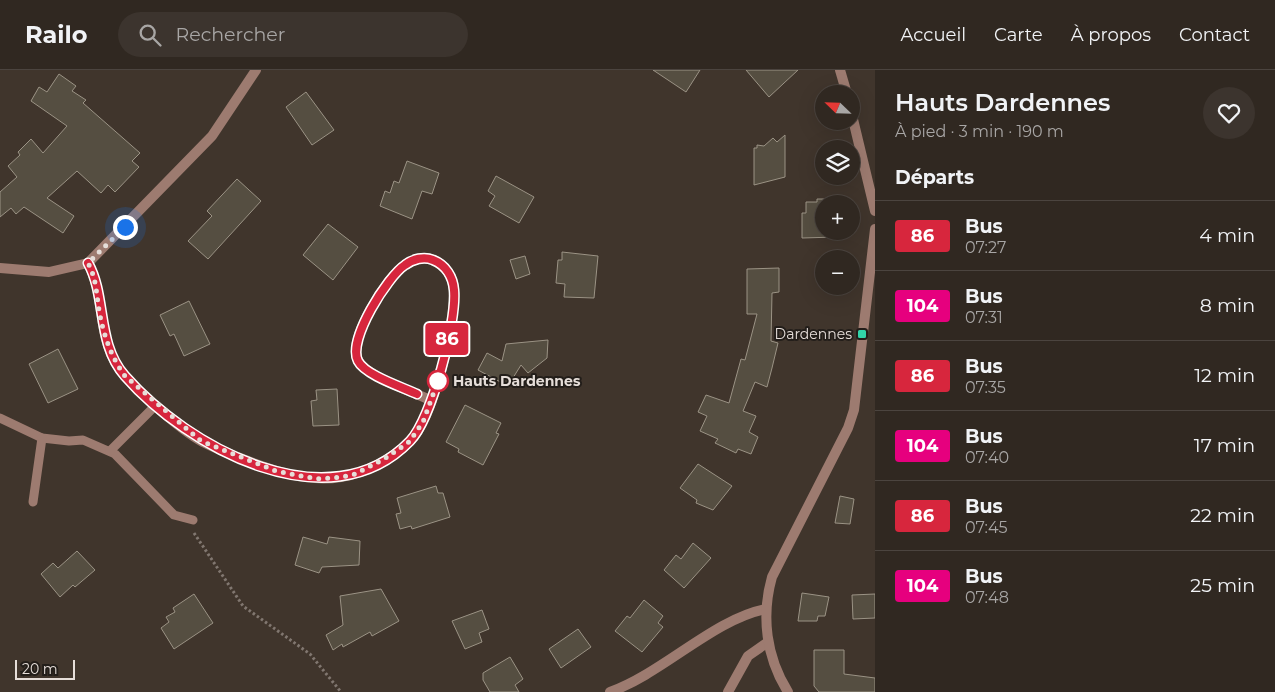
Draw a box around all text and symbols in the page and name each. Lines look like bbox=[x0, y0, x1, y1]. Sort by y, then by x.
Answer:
search box bbox=[118, 12, 468, 57]
text: Railo bbox=[25, 20, 88, 49]
icon: search bbox=[136, 21, 164, 49]
text: Rechercher bbox=[176, 23, 285, 46]
text: Accueil bbox=[901, 24, 966, 46]
text: Carte bbox=[994, 24, 1043, 46]
text: À propos bbox=[1071, 24, 1151, 46]
text: Contact bbox=[1179, 24, 1250, 46]
north arrow bbox=[815, 85, 860, 130]
map controls bbox=[815, 85, 860, 295]
button: heart bbox=[1203, 87, 1255, 139]
text: Hauts Dardennes bbox=[895, 88, 1110, 117]
text: À pied · 3 min · 190 m bbox=[895, 122, 1064, 141]
button: layers bbox=[815, 140, 860, 185]
text: Départs bbox=[895, 166, 974, 189]
button: + bbox=[815, 195, 860, 240]
your location bbox=[113, 215, 138, 240]
text: Bus bbox=[965, 215, 1003, 238]
text: 4 min bbox=[1199, 224, 1255, 247]
text: 86 bbox=[911, 225, 934, 247]
text: 07:27 bbox=[965, 238, 1006, 257]
button: − bbox=[815, 250, 860, 295]
text: Bus bbox=[965, 285, 1003, 308]
text: 8 min bbox=[1200, 294, 1255, 317]
text: 104 bbox=[907, 295, 938, 317]
text: 07:31 bbox=[965, 308, 1003, 327]
line badge: 86 bbox=[424, 323, 470, 355]
place label: Dardennes bbox=[775, 325, 852, 343]
text: 86 bbox=[435, 328, 459, 350]
marker: Dardennes bbox=[856, 328, 868, 340]
text: Bus bbox=[965, 355, 1003, 378]
text: 12 min bbox=[1194, 364, 1255, 387]
text: 86 bbox=[911, 365, 934, 387]
marker: Hauts Dardennes bbox=[427, 370, 449, 392]
place label: Hauts Dardennes bbox=[453, 372, 581, 390]
text: 07:35 bbox=[965, 378, 1006, 397]
text: Bus bbox=[965, 425, 1003, 448]
text: 17 min bbox=[1194, 434, 1255, 457]
text: 104 bbox=[907, 435, 938, 457]
text: 07:40 bbox=[965, 448, 1009, 467]
text: Bus bbox=[965, 495, 1003, 518]
text: 22 min bbox=[1190, 504, 1255, 527]
text: 86 bbox=[911, 505, 934, 527]
text: 07:45 bbox=[965, 518, 1008, 537]
text: Bus bbox=[965, 565, 1003, 588]
text: 25 min bbox=[1190, 574, 1255, 597]
text: 104 bbox=[907, 575, 938, 597]
text: 07:48 bbox=[965, 588, 1009, 607]
scale bar bbox=[15, 657, 75, 680]
text: 20 m bbox=[22, 660, 58, 678]

